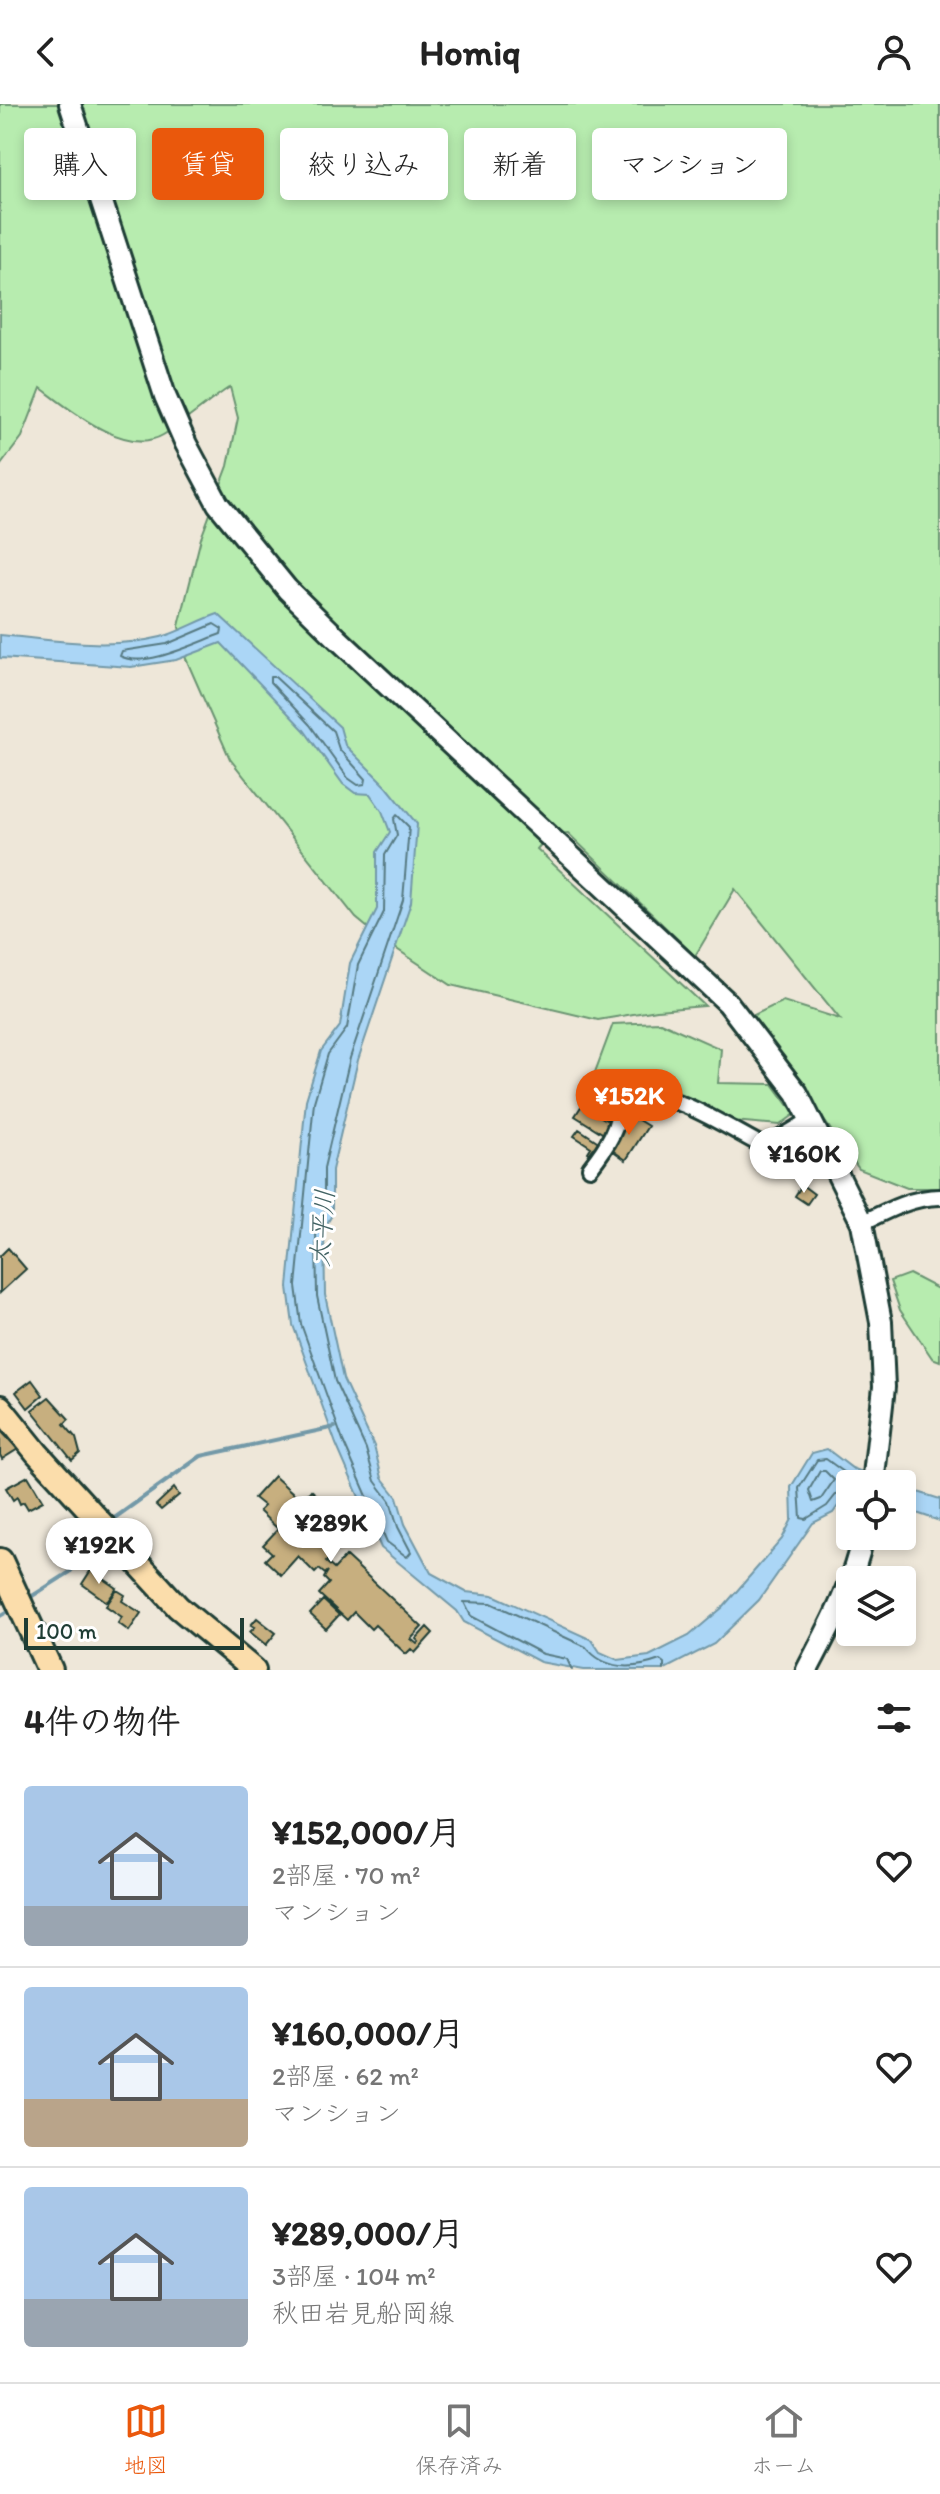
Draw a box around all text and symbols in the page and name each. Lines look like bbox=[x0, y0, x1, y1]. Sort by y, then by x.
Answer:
icon: back bbox=[24, 30, 68, 74]
icon: person bbox=[872, 30, 916, 74]
text: Homiq bbox=[419, 31, 521, 74]
chip: 購入 bbox=[24, 128, 136, 200]
chip: 賃貸 bbox=[152, 128, 264, 200]
chip: 絞り込み bbox=[280, 128, 448, 200]
chip: 新着 bbox=[464, 128, 576, 200]
chip: マンション bbox=[592, 128, 787, 200]
pin: ¥152K bbox=[573, 1069, 685, 1137]
text: ¥152K bbox=[594, 1079, 664, 1111]
pin: ¥160K bbox=[748, 1127, 860, 1195]
text: ¥160K bbox=[767, 1137, 841, 1169]
water label: 太平川 bbox=[303, 1188, 341, 1268]
map controls bbox=[836, 1470, 916, 1646]
button: locate bbox=[836, 1470, 916, 1550]
pin: ¥289K bbox=[275, 1496, 387, 1564]
text: ¥289K bbox=[295, 1506, 367, 1538]
pin: ¥192K bbox=[43, 1518, 155, 1586]
text: ¥192K bbox=[64, 1528, 134, 1560]
button: layers bbox=[836, 1566, 916, 1646]
scale bar bbox=[24, 1614, 244, 1650]
text: 100 m bbox=[36, 1618, 97, 1645]
icon: filters bbox=[872, 1696, 916, 1740]
text: 4件の物件 bbox=[24, 1701, 180, 1742]
text: ¥152,000/月 bbox=[272, 1812, 462, 1853]
icon: home bbox=[88, 1818, 184, 1914]
icon: heart bbox=[872, 1844, 916, 1888]
text: 2部屋 · 70 m² bbox=[272, 1859, 420, 1891]
text: マンション bbox=[272, 1896, 401, 1928]
text: ¥160,000/月 bbox=[272, 2013, 465, 2054]
icon: home bbox=[88, 2019, 184, 2115]
icon: heart bbox=[872, 2045, 916, 2089]
text: 2部屋 · 62 m² bbox=[272, 2060, 419, 2092]
text: マンション bbox=[272, 2097, 401, 2129]
text: ¥289,000/月 bbox=[272, 2213, 465, 2254]
icon: home bbox=[88, 2219, 184, 2315]
icon: heart bbox=[872, 2245, 916, 2289]
text: 3部屋 · 104 m² bbox=[272, 2260, 436, 2292]
text: 秋田岩見船岡線 bbox=[272, 2297, 454, 2329]
tab: 地図 bbox=[124, 2399, 168, 2479]
tab: 保存済み bbox=[415, 2399, 503, 2479]
tab: ホーム bbox=[751, 2399, 816, 2479]

